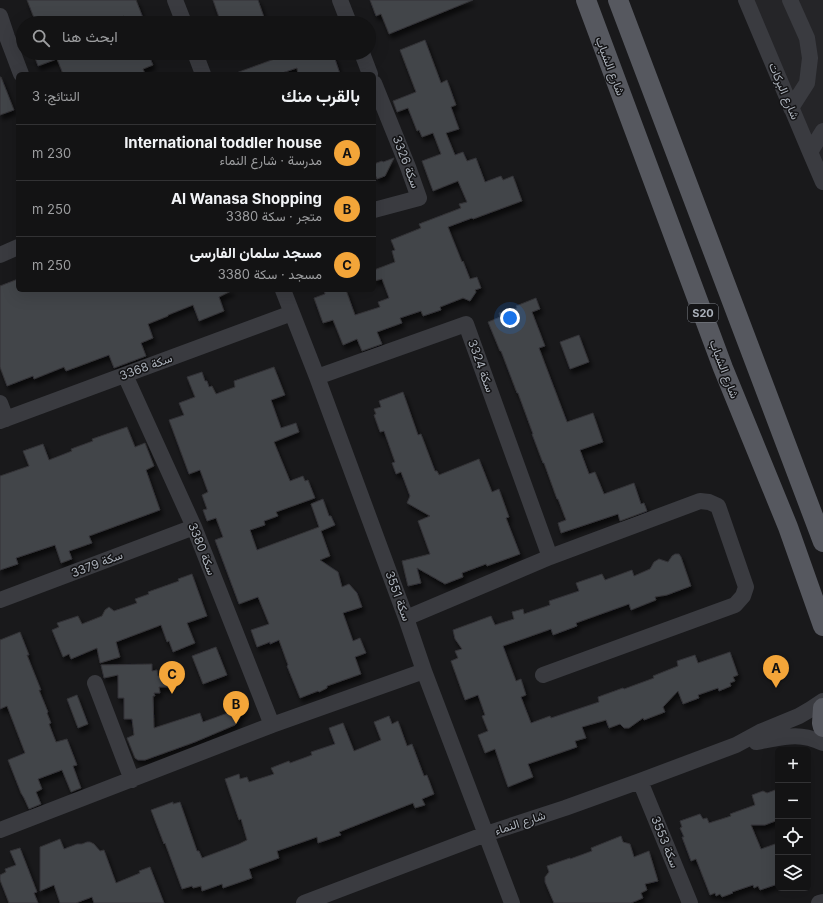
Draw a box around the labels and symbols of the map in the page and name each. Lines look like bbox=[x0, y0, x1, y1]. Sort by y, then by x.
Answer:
street label: شارع الشباب bbox=[591, 34, 629, 98]
street label: شارع البركات bbox=[764, 60, 803, 122]
street label: سكة 3326 bbox=[390, 134, 423, 190]
road number: S20 bbox=[688, 304, 718, 322]
your location bbox=[500, 308, 520, 328]
street label: سكة 3324 bbox=[465, 337, 498, 394]
street label: شارع الشباب bbox=[705, 337, 743, 401]
street label: سكة 3368 bbox=[117, 350, 174, 383]
street label: سكة 3380 bbox=[185, 520, 220, 577]
street label: سكة 3379 bbox=[69, 547, 125, 580]
street label: سكة 3551 bbox=[383, 569, 414, 623]
pin: A bbox=[763, 655, 789, 688]
pin: C bbox=[159, 661, 185, 694]
pin: B bbox=[223, 691, 249, 724]
street label: شارع النماء bbox=[492, 807, 548, 840]
street label: سكة 3553 bbox=[648, 814, 683, 870]

